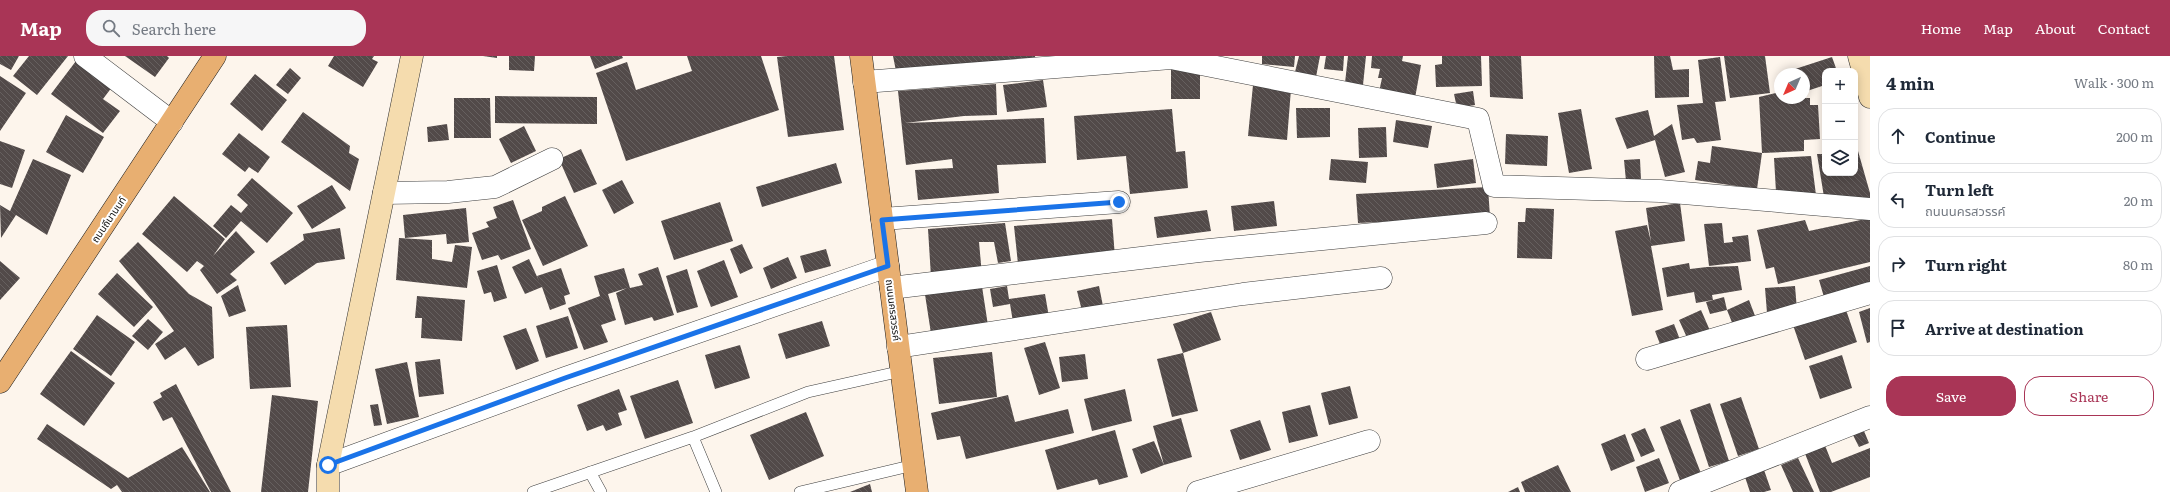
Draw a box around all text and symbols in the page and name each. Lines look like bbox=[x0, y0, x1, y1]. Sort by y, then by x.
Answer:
search box bbox=[86, 10, 366, 46]
text: Map bbox=[20, 14, 62, 42]
icon: search bbox=[100, 17, 122, 39]
text: Search here bbox=[132, 17, 216, 40]
text: Home bbox=[1921, 18, 1961, 38]
text: Map bbox=[1983, 18, 2013, 38]
text: About bbox=[2035, 18, 2076, 38]
text: Contact bbox=[2098, 18, 2150, 38]
north arrow bbox=[1774, 68, 1810, 104]
map controls bbox=[1822, 68, 1858, 176]
button: + bbox=[1822, 68, 1858, 104]
text: 4 min bbox=[1886, 70, 1935, 95]
text: Walk · 300 m bbox=[2074, 73, 2154, 92]
button: − bbox=[1822, 104, 1858, 140]
icon: ahead bbox=[1887, 125, 1909, 147]
text: Continue bbox=[1925, 125, 1995, 148]
text: 200 m bbox=[2116, 127, 2153, 146]
button: layers bbox=[1822, 140, 1858, 176]
text: Turn left bbox=[1925, 178, 1994, 201]
icon: left bbox=[1887, 189, 1909, 211]
text: 20 m bbox=[2124, 191, 2153, 210]
street label: ถนนถีนานนท์ bbox=[87, 193, 129, 245]
route end bbox=[1110, 193, 1128, 211]
text: ถนนนครสวรรค์ bbox=[1925, 201, 2006, 220]
icon: right bbox=[1887, 253, 1909, 275]
text: Turn right bbox=[1925, 253, 2007, 276]
text: 80 m bbox=[2123, 255, 2153, 274]
street label: ถนนนครสวรรค์ bbox=[883, 278, 905, 342]
icon: arrive bbox=[1887, 317, 1909, 339]
text: Arrive at destination bbox=[1925, 317, 2084, 340]
button: Save bbox=[1886, 376, 2016, 416]
button: Share bbox=[2024, 376, 2154, 416]
route start bbox=[319, 456, 337, 474]

